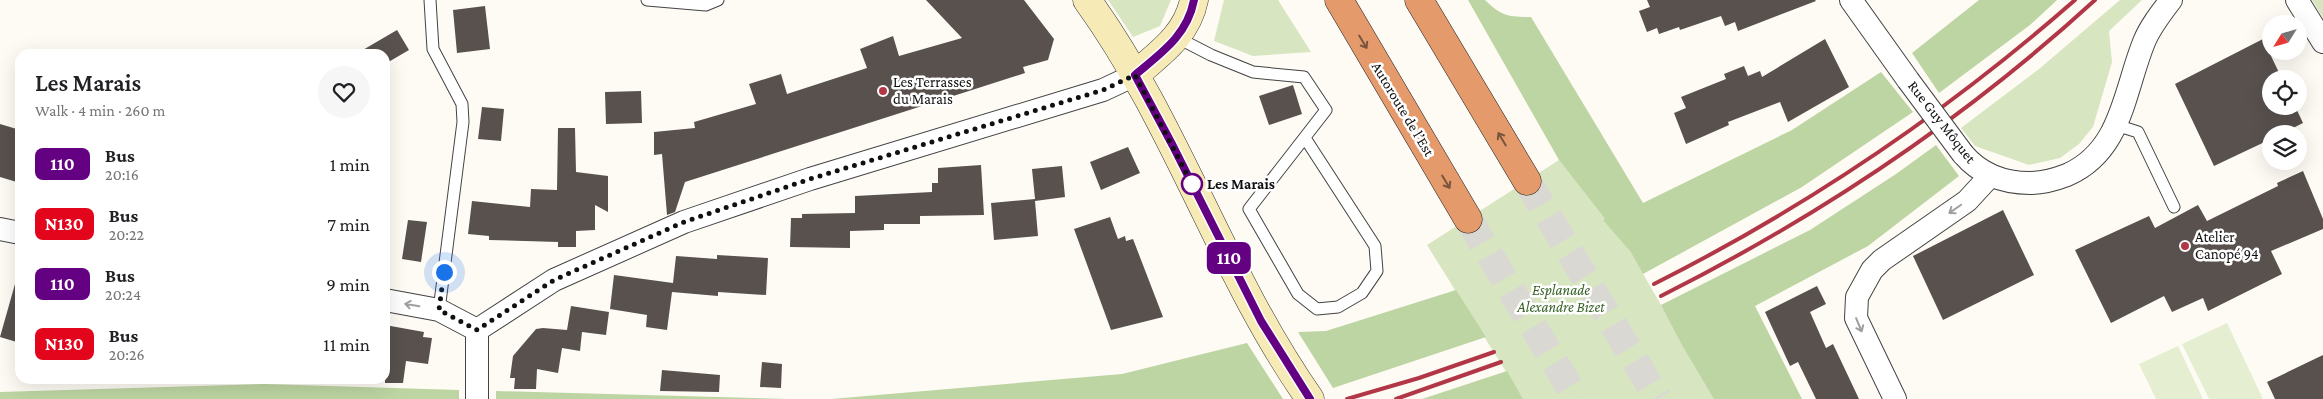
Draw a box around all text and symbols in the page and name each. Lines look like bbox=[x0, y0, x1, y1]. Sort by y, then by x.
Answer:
north arrow bbox=[2262, 15, 2308, 60]
map controls bbox=[2262, 15, 2307, 170]
one-way arrow bbox=[1359, 34, 1369, 48]
street label: Autoroute de l’Est bbox=[1369, 59, 1438, 160]
button: heart bbox=[318, 66, 370, 118]
text: Les Marais bbox=[35, 69, 141, 96]
button: locate bbox=[2262, 70, 2307, 115]
place label: Les Terrasses du Marais bbox=[893, 74, 972, 107]
street label: Rue Guy Môquet bbox=[1904, 78, 1980, 168]
marker: Les Terrasses du Marais bbox=[877, 85, 889, 97]
text: Walk · 4 min · 260 m bbox=[35, 102, 165, 119]
button: layers bbox=[2262, 125, 2307, 170]
one-way arrow bbox=[1497, 133, 1507, 147]
text: Bus bbox=[105, 145, 135, 166]
text: 110 bbox=[50, 154, 75, 174]
text: 1 min bbox=[330, 154, 370, 175]
text: 20:16 bbox=[105, 166, 139, 183]
marker: Les Marais bbox=[1181, 173, 1203, 195]
one-way arrow bbox=[1442, 174, 1452, 188]
place label: Les Marais bbox=[1207, 176, 1275, 192]
one-way arrow bbox=[1948, 204, 1962, 214]
text: Bus bbox=[109, 205, 138, 226]
text: N130 bbox=[45, 214, 84, 234]
text: 7 min bbox=[327, 214, 370, 235]
text: 20:22 bbox=[109, 226, 144, 243]
place label: Atelier Canopé 94 bbox=[2195, 229, 2259, 263]
marker: Atelier Canopé 94 bbox=[2179, 240, 2191, 252]
line badge: 110 bbox=[1200, 242, 1258, 274]
text: 110 bbox=[1217, 248, 1241, 268]
your location bbox=[432, 260, 457, 285]
text: Bus bbox=[105, 265, 135, 286]
text: 110 bbox=[50, 274, 75, 294]
text: 9 min bbox=[326, 274, 370, 295]
park label: Esplanade Alexandre Bizet bbox=[1516, 282, 1605, 315]
text: 20:24 bbox=[105, 286, 141, 303]
one-way arrow bbox=[405, 299, 421, 309]
one-way arrow bbox=[1855, 317, 1865, 332]
text: Bus bbox=[109, 325, 138, 346]
text: N130 bbox=[45, 334, 84, 354]
text: 11 min bbox=[323, 334, 370, 355]
text: 20:26 bbox=[109, 346, 145, 363]

